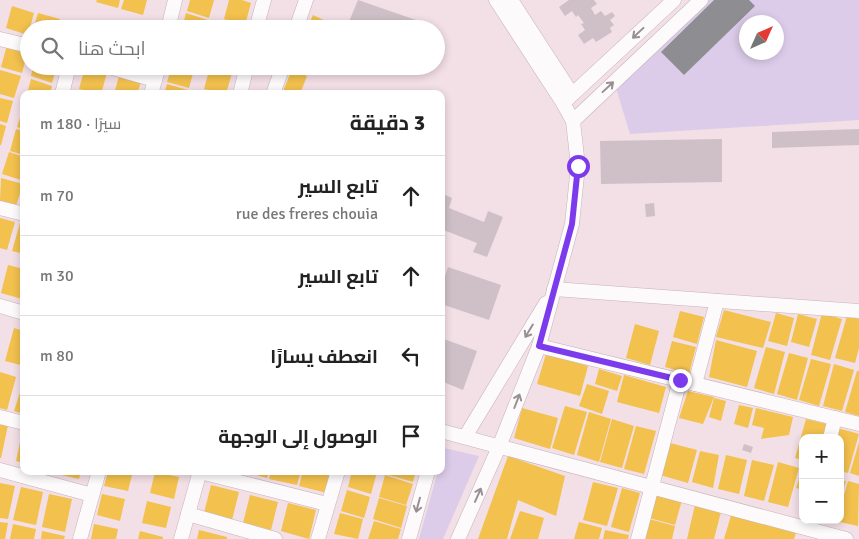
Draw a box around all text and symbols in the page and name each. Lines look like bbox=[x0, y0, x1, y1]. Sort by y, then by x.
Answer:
north arrow bbox=[739, 15, 784, 60]
search box bbox=[20, 20, 445, 75]
one-way arrow bbox=[631, 27, 644, 39]
icon: search bbox=[38, 34, 66, 62]
text: ابحث هنا bbox=[78, 37, 146, 61]
one-way arrow bbox=[602, 81, 615, 93]
text: 3 دقيقة bbox=[350, 110, 425, 136]
text: سيرًا · 180 m bbox=[40, 114, 121, 134]
route start bbox=[567, 155, 590, 178]
text: تابع السير bbox=[298, 175, 378, 199]
icon: ahead bbox=[397, 182, 425, 210]
text: 70 m bbox=[40, 186, 74, 206]
text: rue des freres chouia bbox=[236, 204, 378, 224]
icon: ahead bbox=[397, 262, 425, 290]
text: تابع السير bbox=[298, 265, 378, 289]
text: 30 m bbox=[40, 266, 74, 286]
one-way arrow bbox=[523, 323, 533, 337]
icon: left bbox=[397, 342, 425, 370]
text: انعطف يسارًا bbox=[270, 345, 378, 369]
text: 80 m bbox=[40, 346, 74, 366]
route end bbox=[669, 369, 692, 392]
one-way arrow bbox=[513, 394, 523, 409]
icon: arrive bbox=[397, 422, 425, 450]
text: الوصول إلى الوجهة bbox=[218, 425, 378, 449]
map controls bbox=[799, 434, 844, 524]
button: + bbox=[799, 434, 844, 479]
button: − bbox=[799, 479, 844, 524]
one-way arrow bbox=[474, 488, 483, 503]
one-way arrow bbox=[413, 497, 423, 513]

